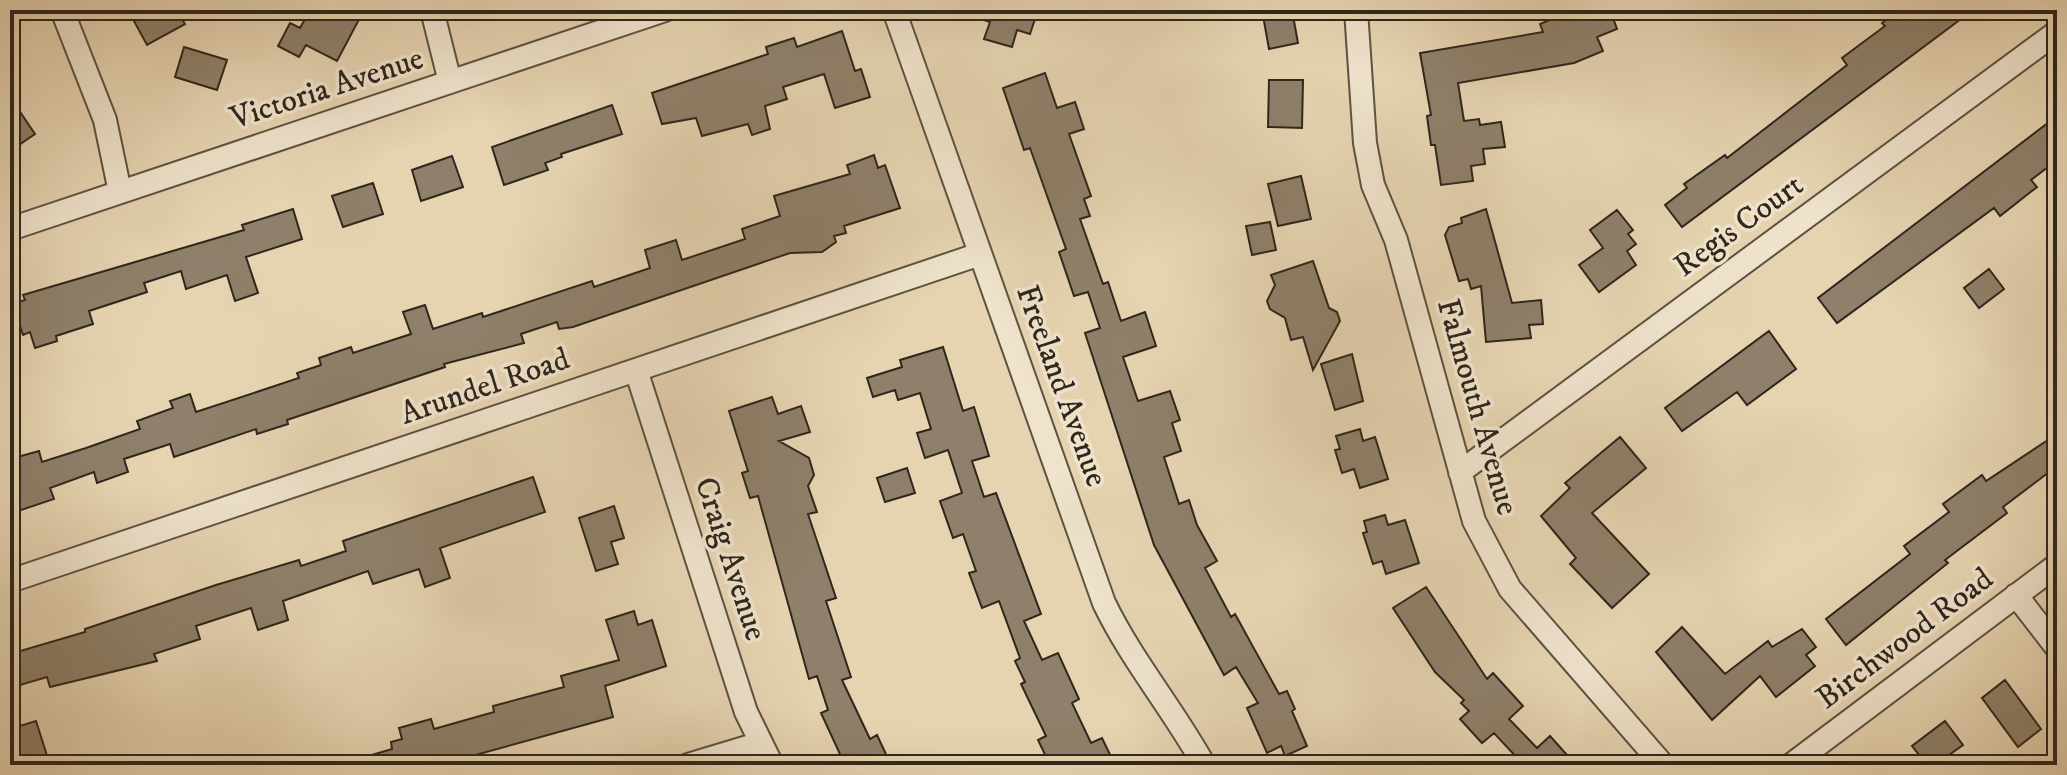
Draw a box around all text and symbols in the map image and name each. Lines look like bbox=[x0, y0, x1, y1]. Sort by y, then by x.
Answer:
street label: Victoria Avenue bbox=[224, 39, 429, 139]
street label: Regis Court bbox=[1666, 166, 1812, 286]
street label: Freeland Avenue bbox=[1006, 280, 1116, 492]
street label: Falmouth Avenue bbox=[1427, 294, 1527, 520]
street label: Arundel Road bbox=[395, 339, 575, 435]
street label: Craig Avenue bbox=[685, 472, 775, 646]
street label: Birchwood Road bbox=[1809, 559, 2001, 719]

